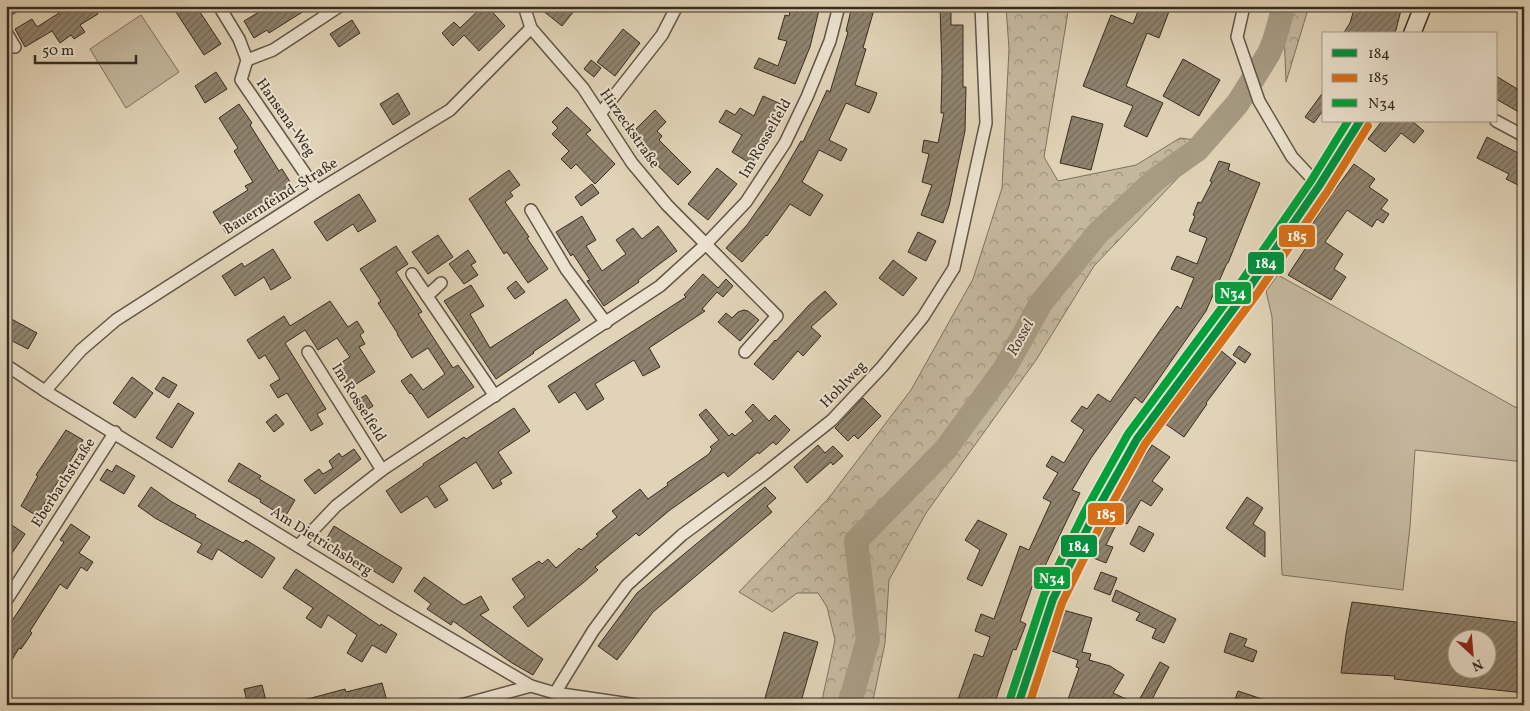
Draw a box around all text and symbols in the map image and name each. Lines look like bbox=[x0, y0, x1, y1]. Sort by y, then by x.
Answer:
scale bar bbox=[35, 32, 136, 64]
legend bbox=[1322, 32, 1498, 122]
text: 50 m bbox=[42, 41, 74, 62]
text: 184 bbox=[1368, 44, 1390, 65]
text: 185 bbox=[1368, 68, 1389, 89]
street label: Hansena-Weg bbox=[250, 74, 320, 162]
street label: Hirzeckstraße bbox=[594, 85, 664, 173]
text: N34 bbox=[1368, 94, 1396, 115]
street label: Im Rosselfeld bbox=[735, 95, 797, 183]
street label: Bauernfeind-Straße bbox=[220, 153, 342, 241]
line badge: 185 bbox=[1278, 224, 1316, 248]
text: 185 bbox=[1287, 228, 1307, 247]
line badge: 184 bbox=[1247, 251, 1285, 275]
text: 184 bbox=[1255, 255, 1277, 274]
line badge: N34 bbox=[1214, 281, 1252, 305]
text: N34 bbox=[1220, 285, 1246, 304]
water label: Rossel bbox=[1002, 316, 1040, 360]
street label: Hohlweg bbox=[816, 356, 872, 413]
street label: Im Rosselfeld bbox=[325, 360, 391, 446]
street label: Eberbachstraße bbox=[27, 434, 101, 532]
street label: Am Dietrichsberg bbox=[266, 502, 376, 582]
line badge: 185 bbox=[1087, 502, 1125, 526]
text: 185 bbox=[1096, 506, 1116, 525]
line badge: 184 bbox=[1060, 534, 1098, 558]
text: 184 bbox=[1068, 538, 1090, 557]
line badge: N34 bbox=[1033, 566, 1071, 590]
text: N34 bbox=[1039, 570, 1065, 589]
north arrow bbox=[1448, 628, 1498, 678]
text: N bbox=[1468, 654, 1486, 675]

